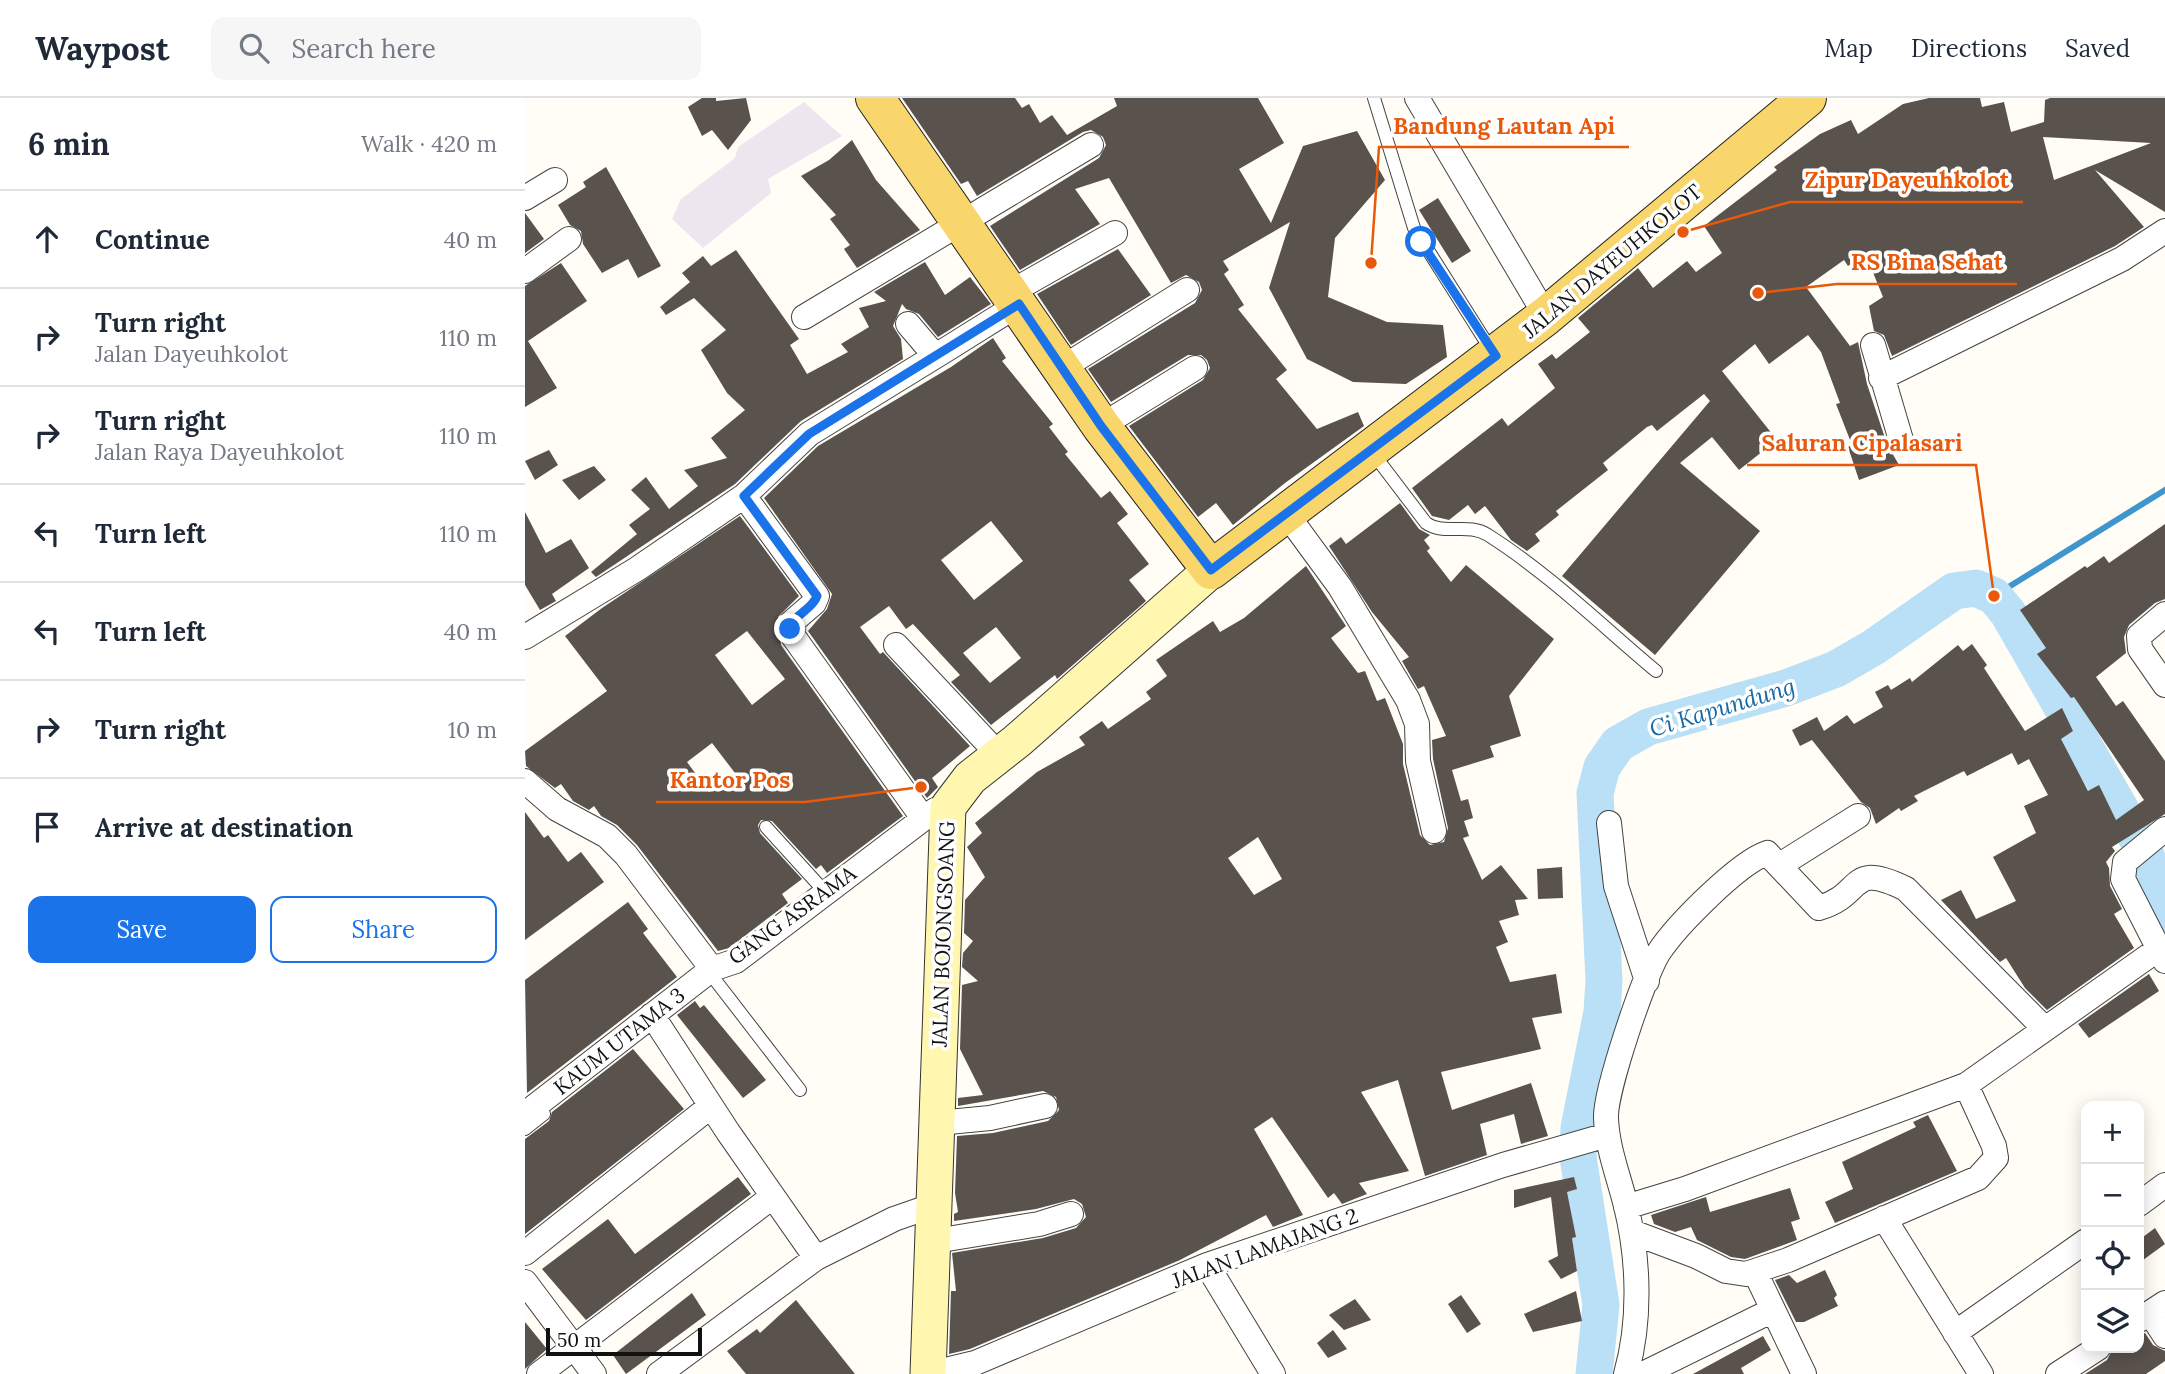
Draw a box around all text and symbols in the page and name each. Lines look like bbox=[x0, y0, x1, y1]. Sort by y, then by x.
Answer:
search box bbox=[211, 17, 701, 80]
text: Waypost bbox=[35, 27, 169, 69]
icon: search bbox=[235, 29, 273, 67]
text: Search here bbox=[291, 32, 436, 65]
text: Map bbox=[1824, 33, 1873, 64]
text: Directions bbox=[1911, 33, 2027, 64]
text: Saved bbox=[2065, 33, 2130, 64]
callout: Bandung Lautan Api bbox=[1379, 103, 1629, 147]
text: Bandung Lautan Api bbox=[1393, 111, 1615, 140]
text: 6 min bbox=[28, 125, 110, 163]
text: Walk · 420 m bbox=[361, 129, 497, 158]
callout: Zipur Dayeuhkolot bbox=[1790, 158, 2023, 202]
text: Zipur Dayeuhkolot bbox=[1805, 165, 2010, 194]
street label: JALAN DAYEUHKOLOT bbox=[1516, 178, 1707, 345]
icon: ahead bbox=[28, 220, 66, 258]
text: Continue bbox=[95, 223, 210, 256]
text: 40 m bbox=[444, 225, 497, 254]
route start bbox=[1405, 226, 1436, 257]
callout: RS Bina Sehat bbox=[1837, 240, 2017, 284]
text: RS Bina Sehat bbox=[1851, 247, 2004, 276]
text: Turn right bbox=[95, 306, 226, 339]
icon: right bbox=[28, 318, 66, 356]
text: 110 m bbox=[439, 323, 497, 352]
text: Jalan Dayeuhkolot bbox=[95, 339, 288, 368]
text: Turn right bbox=[95, 404, 226, 437]
icon: right bbox=[28, 416, 66, 454]
text: 110 m bbox=[439, 421, 497, 450]
callout: Saluran Cipalasari bbox=[1747, 421, 1976, 465]
text: Saluran Cipalasari bbox=[1761, 428, 1963, 457]
text: Jalan Raya Dayeuhkolot bbox=[95, 437, 344, 466]
icon: left bbox=[28, 514, 66, 552]
text: Turn left bbox=[95, 517, 206, 550]
text: 110 m bbox=[439, 519, 497, 548]
icon: left bbox=[28, 612, 66, 650]
route end bbox=[774, 613, 805, 644]
text: Turn left bbox=[95, 615, 206, 648]
text: 40 m bbox=[444, 617, 497, 646]
water label: Ci Kapundung bbox=[1646, 671, 1798, 743]
icon: right bbox=[28, 710, 66, 748]
text: Turn right bbox=[95, 713, 226, 746]
text: 10 m bbox=[448, 715, 497, 744]
callout: Kantor Pos bbox=[656, 758, 805, 802]
text: Kantor Pos bbox=[670, 765, 790, 794]
icon: arrive bbox=[28, 808, 66, 846]
text: Arrive at destination bbox=[95, 811, 353, 844]
street label: JALAN BOJONGSOANG bbox=[926, 820, 960, 1049]
street label: GANG ASRAMA bbox=[723, 859, 862, 970]
button: Save bbox=[28, 896, 256, 963]
button: Share bbox=[270, 896, 497, 963]
street label: KAUM UTAMA 3 bbox=[548, 981, 690, 1101]
map controls bbox=[2081, 1101, 2144, 1353]
button: + bbox=[2081, 1101, 2144, 1164]
button: − bbox=[2081, 1164, 2144, 1227]
street label: JALAN LAMAJANG 2 bbox=[1167, 1202, 1362, 1294]
button: locate bbox=[2081, 1227, 2144, 1290]
button: layers bbox=[2081, 1290, 2144, 1353]
scale bar bbox=[546, 1325, 702, 1357]
text: 50 m bbox=[557, 1328, 601, 1352]

